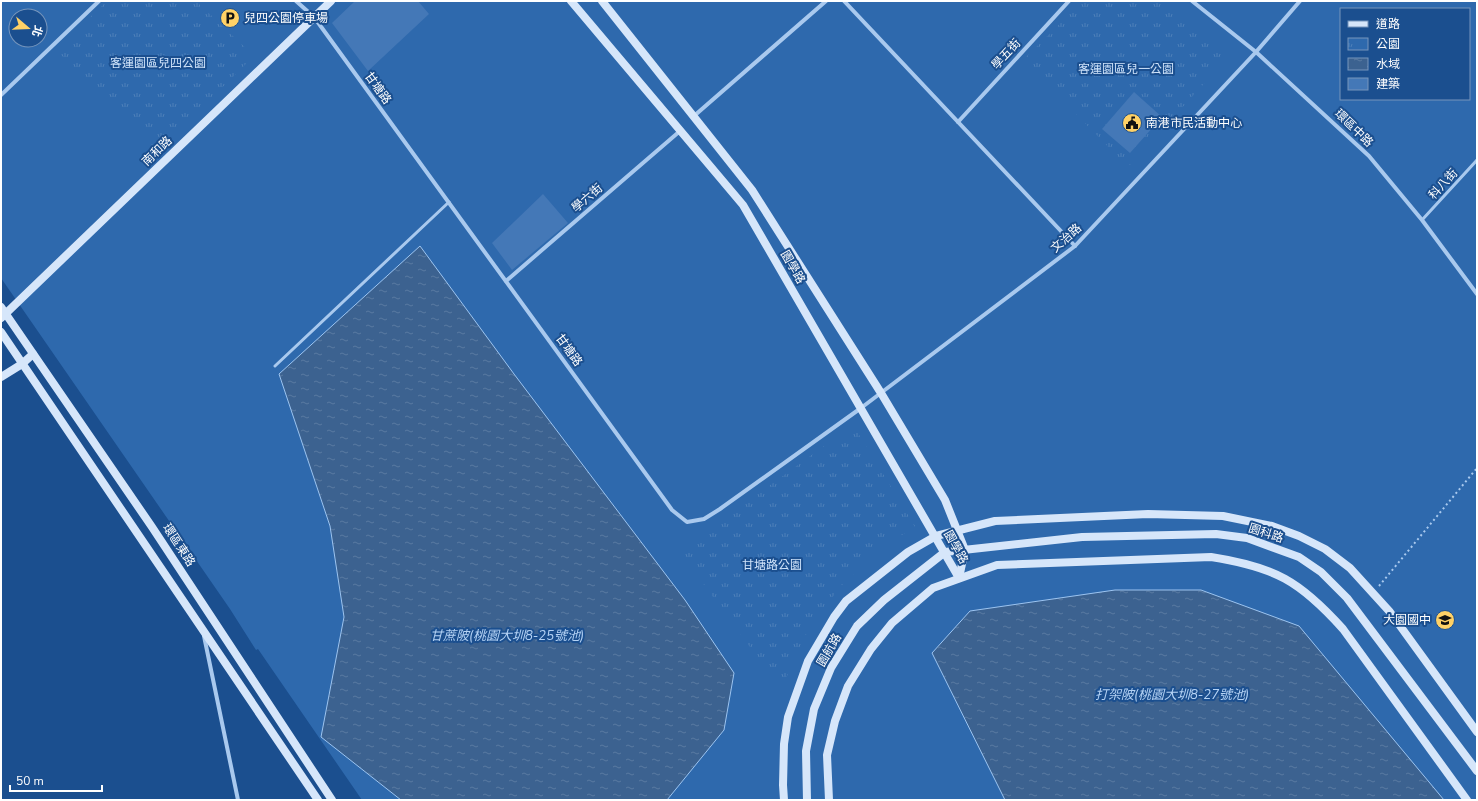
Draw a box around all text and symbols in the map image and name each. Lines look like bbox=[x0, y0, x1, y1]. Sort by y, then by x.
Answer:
parking icon: 兒四公園停車場 bbox=[219, 7, 241, 29]
north arrow bbox=[8, 8, 48, 48]
legend bbox=[1340, 8, 1470, 100]
place label: 兒四公園停車場 bbox=[244, 10, 328, 26]
text: 道路 bbox=[1376, 16, 1400, 32]
text: 北 bbox=[28, 23, 46, 39]
street label: 學五街 bbox=[988, 35, 1024, 73]
text: 公園 bbox=[1376, 36, 1400, 52]
park label: 客運園區兒四公園 bbox=[110, 55, 206, 71]
text: 水域 bbox=[1376, 56, 1400, 72]
park label: 客運園區兒一公園 bbox=[1078, 61, 1174, 77]
street label: 甘塘路 bbox=[361, 69, 395, 107]
text: 建築 bbox=[1376, 76, 1400, 92]
street label: 環區中路 bbox=[1331, 106, 1377, 150]
public building icon: 南港市民活動中心 bbox=[1121, 112, 1143, 134]
place label: 南港市民活動中心 bbox=[1146, 115, 1242, 131]
street label: 南和路 bbox=[138, 133, 176, 169]
street label: 科八街 bbox=[1425, 165, 1461, 203]
street label: 學六街 bbox=[568, 180, 606, 216]
street label: 文治路 bbox=[1047, 220, 1085, 256]
street label: 園學路 bbox=[777, 247, 809, 287]
street label: 甘塘路 bbox=[552, 331, 586, 369]
street label: 園科路 bbox=[1246, 520, 1286, 546]
street label: 環區東路 bbox=[159, 521, 199, 569]
street label: 園學路 bbox=[940, 527, 972, 567]
park label: 甘塘路公園 bbox=[742, 557, 802, 573]
school or university icon: 大園國中 bbox=[1434, 609, 1456, 631]
place label: 大園國中 bbox=[1383, 612, 1431, 628]
water label: 甘蔗陂(桃園大圳8-25號池) bbox=[430, 627, 584, 645]
street label: 園航路 bbox=[813, 630, 845, 670]
water label: 打架陂(桃園大圳8-27號池) bbox=[1095, 686, 1249, 704]
scale bar bbox=[10, 767, 102, 793]
text: 50 m bbox=[16, 773, 44, 789]

